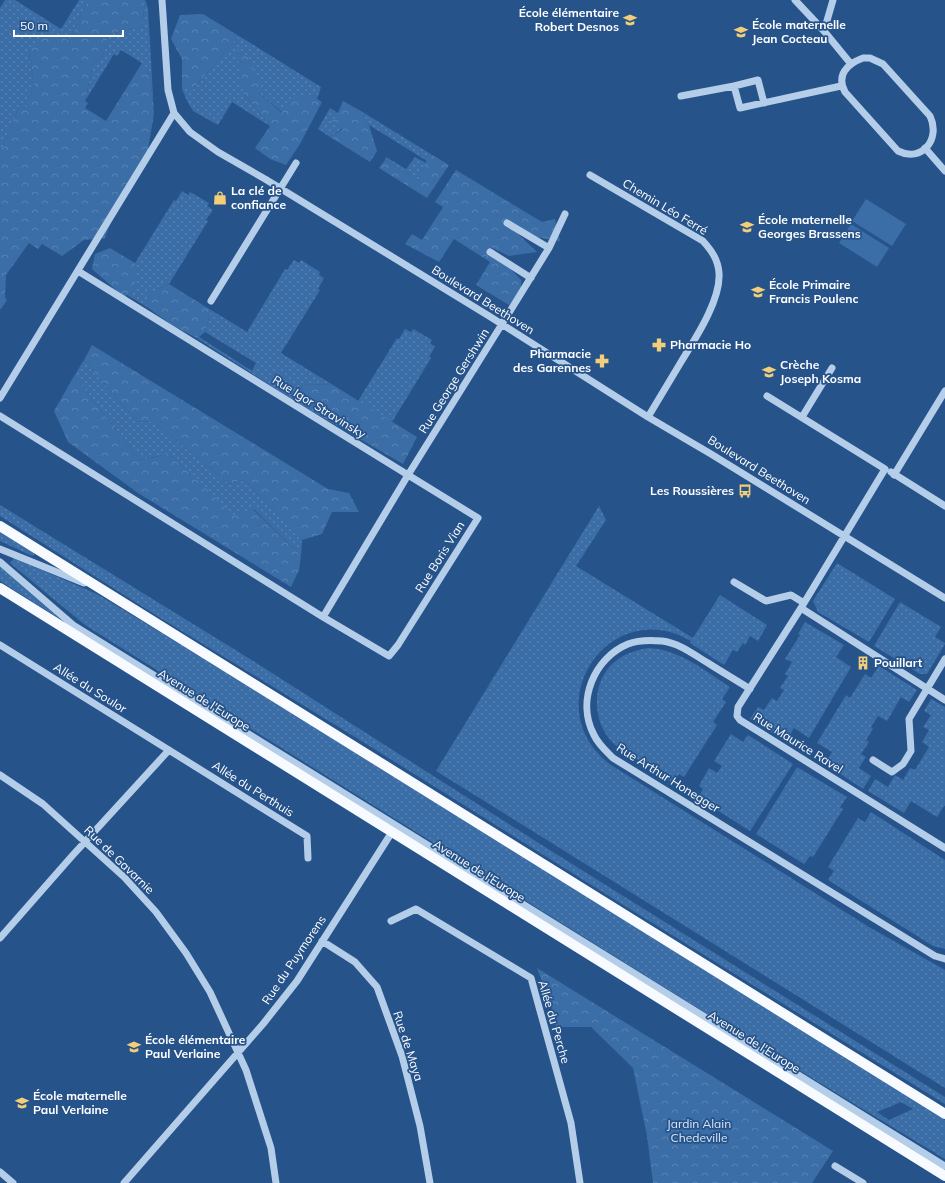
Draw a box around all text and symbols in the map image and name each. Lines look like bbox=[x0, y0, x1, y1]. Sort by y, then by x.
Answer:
place label: École élémentaire Robert Desnos bbox=[519, 5, 619, 34]
scale bar bbox=[14, 12, 123, 38]
school or university icon: École élémentaire Robert Desnos bbox=[622, 12, 638, 28]
place label: École maternelle Jean Cocteau bbox=[752, 17, 846, 46]
text: 50 m bbox=[20, 18, 48, 33]
school or university icon: École maternelle Jean Cocteau bbox=[733, 24, 749, 40]
street label: Chemin Léo Ferré bbox=[620, 175, 710, 238]
place label: La clé de confiance bbox=[231, 183, 286, 212]
shop icon: La clé de confiance bbox=[212, 190, 228, 206]
place label: École maternelle Georges Brassens bbox=[758, 212, 861, 241]
school or university icon: École maternelle Georges Brassens bbox=[739, 219, 755, 235]
street label: Boulevard Beethoven bbox=[429, 262, 537, 337]
place label: École Primaire Francis Poulenc bbox=[769, 277, 859, 306]
school or university icon: École Primaire Francis Poulenc bbox=[750, 284, 766, 300]
street label: Rue George Gershwin bbox=[415, 325, 492, 436]
pharmacy icon: Pharmacie Ho bbox=[651, 337, 667, 353]
place label: Pharmacie Ho bbox=[670, 337, 751, 352]
place label: Pharmacie des Garennes bbox=[513, 346, 591, 375]
pharmacy icon: Pharmacie des Garennes bbox=[594, 353, 610, 369]
place label: Crèche Joseph Kosma bbox=[780, 357, 861, 386]
school or university icon: Crèche Joseph Kosma bbox=[761, 364, 777, 380]
street label: Rue Igor Stravinsky bbox=[270, 372, 369, 442]
street label: Boulevard Beethoven bbox=[705, 432, 813, 507]
place label: Les Roussières bbox=[650, 483, 734, 498]
bus stop icon: Les Roussières bbox=[737, 483, 753, 499]
street label: Rue Boris Vian bbox=[412, 518, 468, 595]
building icon: Pouillart bbox=[855, 655, 871, 671]
place label: Pouillart bbox=[874, 655, 923, 670]
street label: Allée du Soulor bbox=[51, 659, 130, 716]
street label: Avenue de l'Europe bbox=[155, 665, 253, 734]
street label: Rue Maurice Ravel bbox=[751, 709, 846, 776]
street label: Rue Arthur Honegger bbox=[614, 740, 723, 816]
street label: Allée du Perthuis bbox=[210, 757, 297, 820]
street label: Rue de Gavarnie bbox=[81, 822, 158, 897]
street label: Avenue de l'Europe bbox=[430, 836, 528, 905]
street label: Rue du Puymorens bbox=[258, 912, 329, 1007]
street label: Allée du Perche bbox=[535, 979, 574, 1065]
street label: Avenue de l'Europe bbox=[705, 1007, 803, 1076]
street label: Rue de Maya bbox=[390, 1009, 427, 1083]
place label: École élémentaire Paul Verlaine bbox=[145, 1032, 246, 1061]
school or university icon: École élémentaire Paul Verlaine bbox=[126, 1039, 142, 1055]
place label: École maternelle Paul Verlaine bbox=[33, 1088, 127, 1117]
school or university icon: École maternelle Paul Verlaine bbox=[14, 1095, 30, 1111]
park label: Jardin Alain Chedeville bbox=[667, 1116, 731, 1145]

